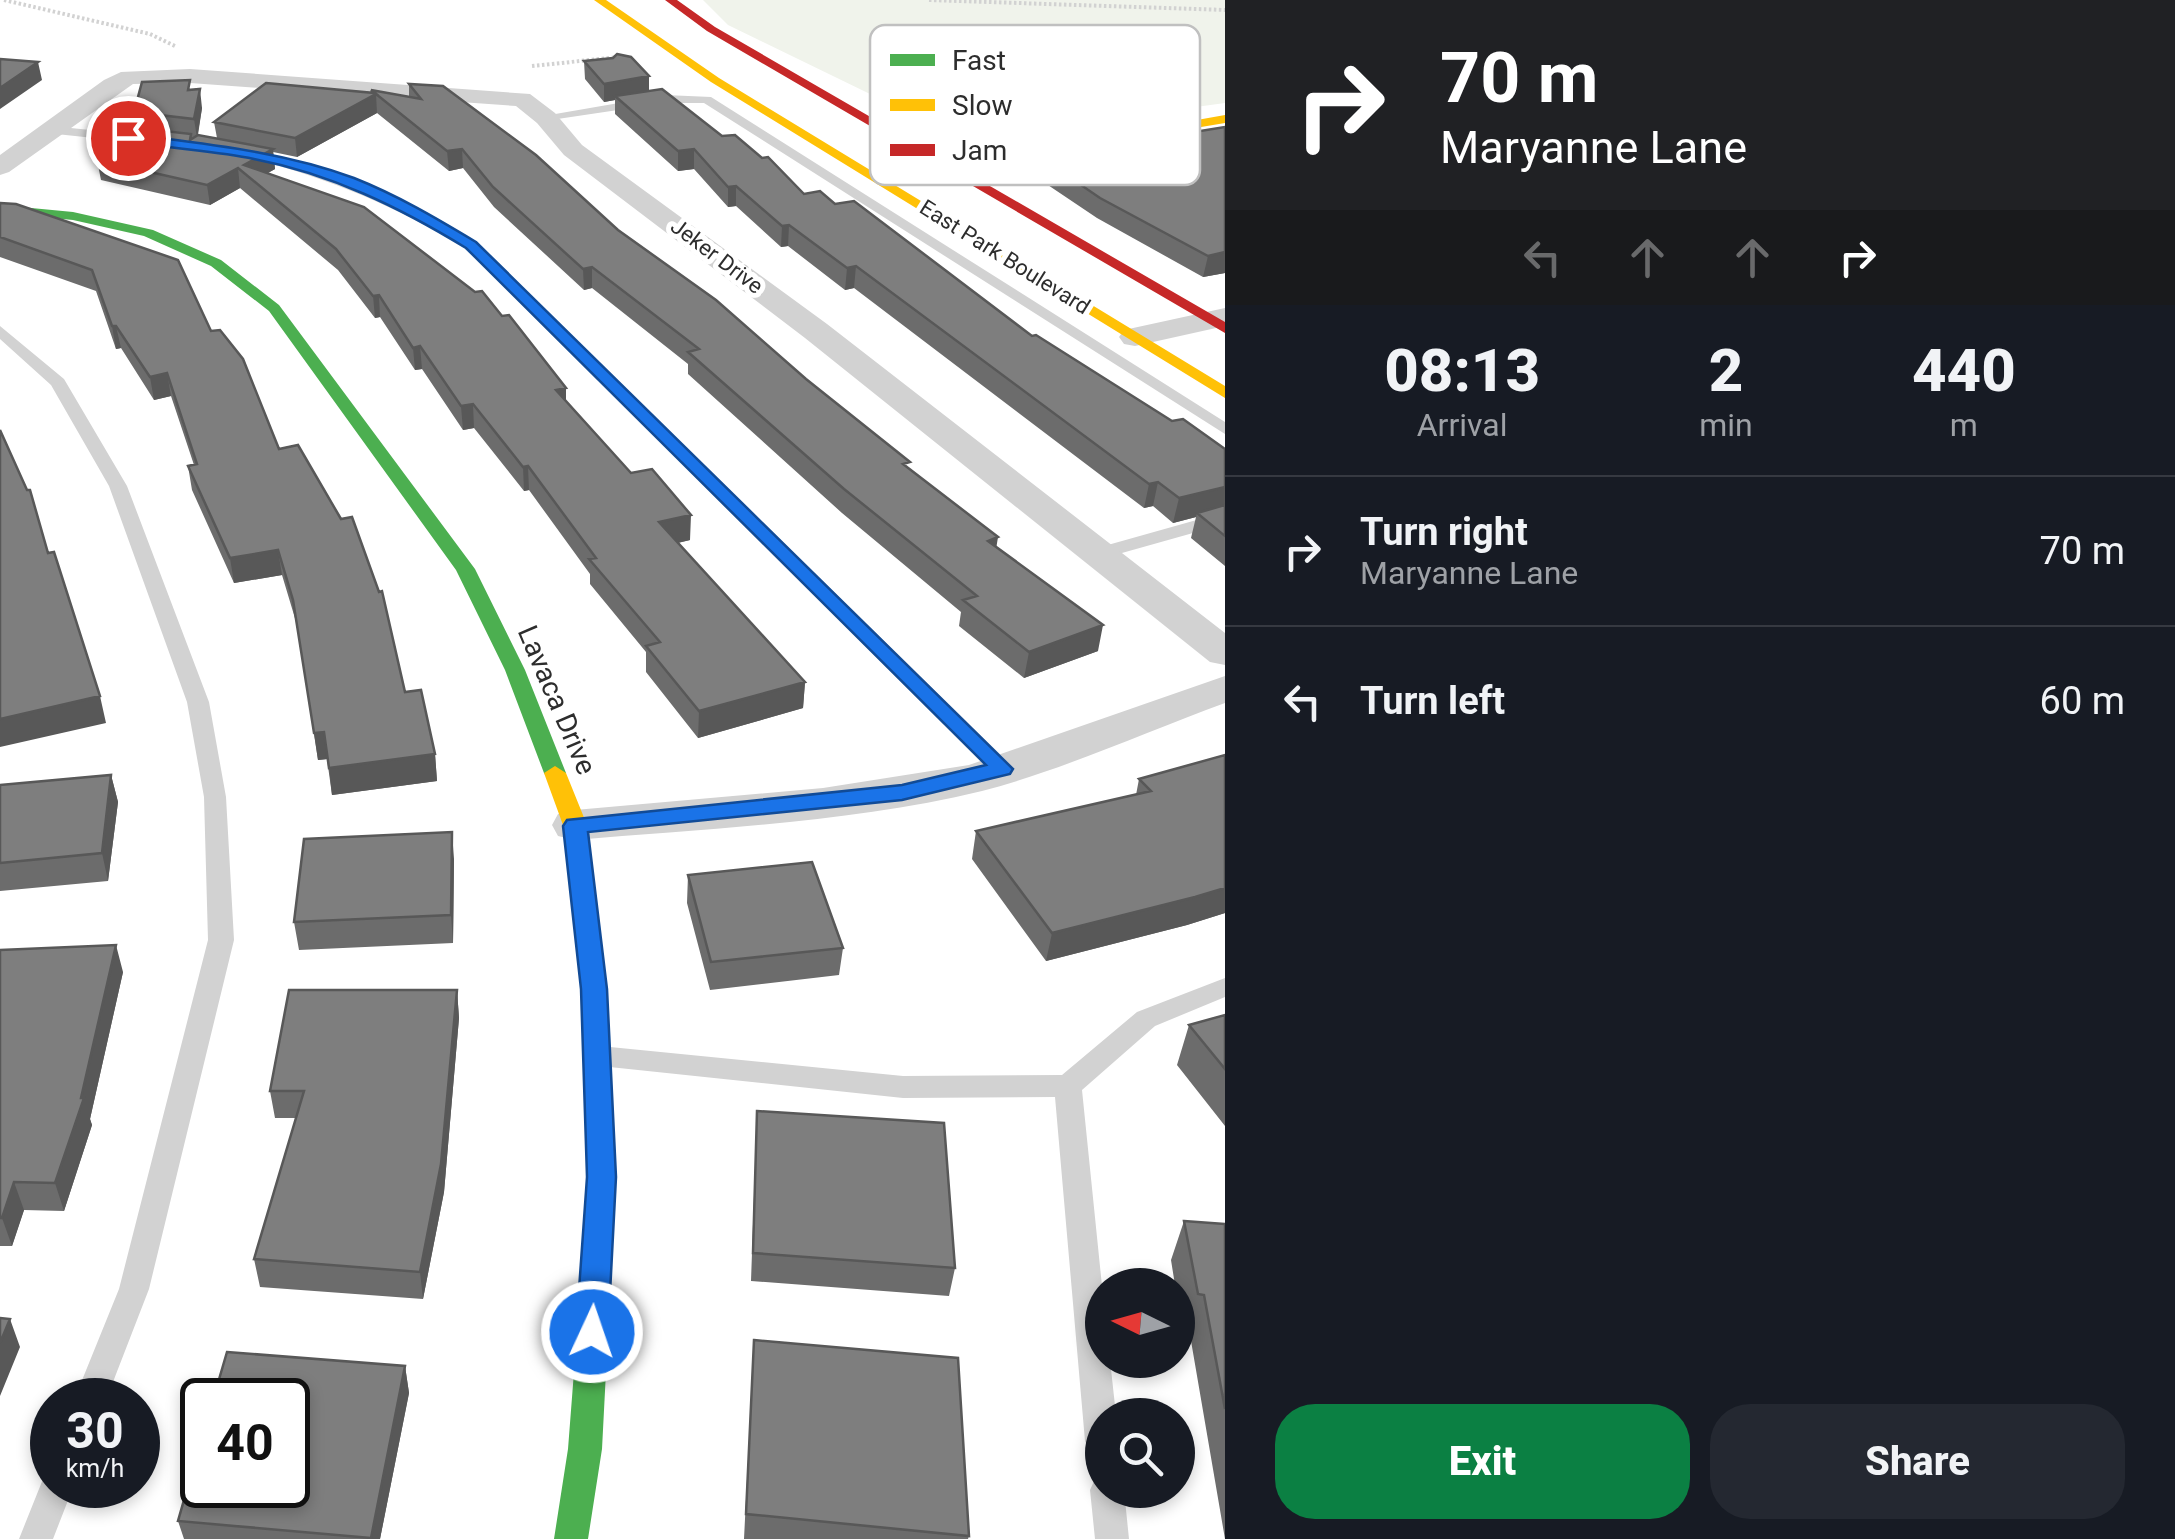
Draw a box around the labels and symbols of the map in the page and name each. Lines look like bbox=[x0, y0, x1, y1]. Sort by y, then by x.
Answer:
legend bbox=[870, 25, 1200, 185]
text: Fast bbox=[952, 44, 1006, 77]
text: Slow bbox=[952, 89, 1012, 122]
pin bbox=[86, 96, 171, 181]
text: Jam bbox=[952, 134, 1007, 167]
street label: East Park Boulevard bbox=[915, 195, 1095, 319]
street label: Jeker Drive bbox=[666, 213, 768, 299]
street label: Lavaca Drive bbox=[511, 621, 603, 779]
north arrow bbox=[1085, 1268, 1195, 1378]
position arrow bbox=[540, 1280, 644, 1384]
speed limit sign: 40 bbox=[180, 1378, 310, 1508]

